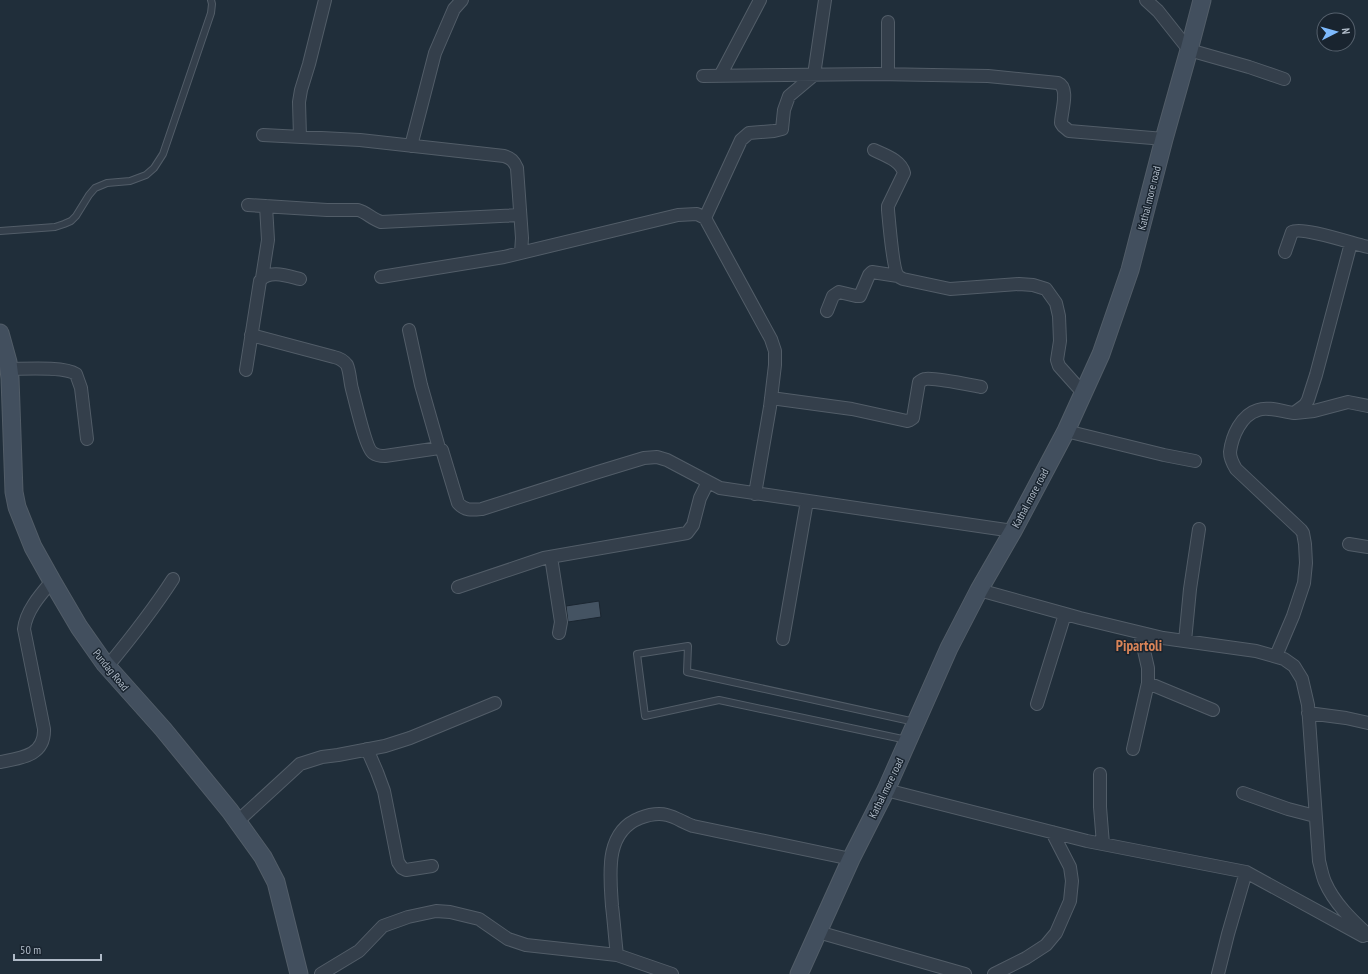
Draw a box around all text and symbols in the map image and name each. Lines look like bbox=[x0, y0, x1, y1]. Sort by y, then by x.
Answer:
north arrow bbox=[1316, 12, 1356, 52]
text: N bbox=[1339, 27, 1353, 35]
street label: Kathal more road bbox=[1134, 164, 1164, 231]
street label: Kathal more road bbox=[1008, 466, 1052, 530]
district label: Pipartoli bbox=[1116, 636, 1162, 655]
street label: Pundag Road bbox=[90, 646, 132, 694]
street label: Kathal more road bbox=[865, 755, 907, 820]
scale bar bbox=[14, 936, 101, 962]
text: 50 m bbox=[20, 942, 41, 957]

